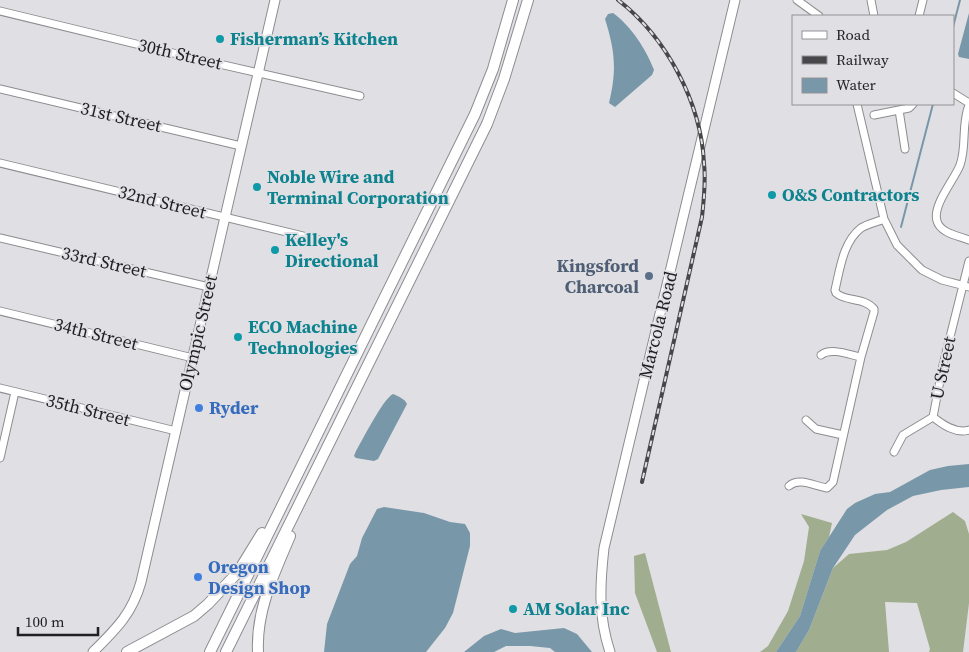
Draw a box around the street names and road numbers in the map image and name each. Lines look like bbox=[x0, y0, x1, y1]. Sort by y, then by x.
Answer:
street label: 30th Street bbox=[136, 32, 225, 75]
street label: 31st Street bbox=[78, 95, 164, 138]
street label: 32nd Street bbox=[116, 179, 209, 225]
street label: 33rd Street bbox=[59, 240, 149, 283]
street label: Marcola Road bbox=[632, 268, 683, 381]
street label: Olympic Street bbox=[172, 272, 223, 393]
street label: 34th Street bbox=[52, 311, 141, 356]
street label: U Street bbox=[924, 334, 961, 402]
street label: 35th Street bbox=[44, 387, 133, 432]

